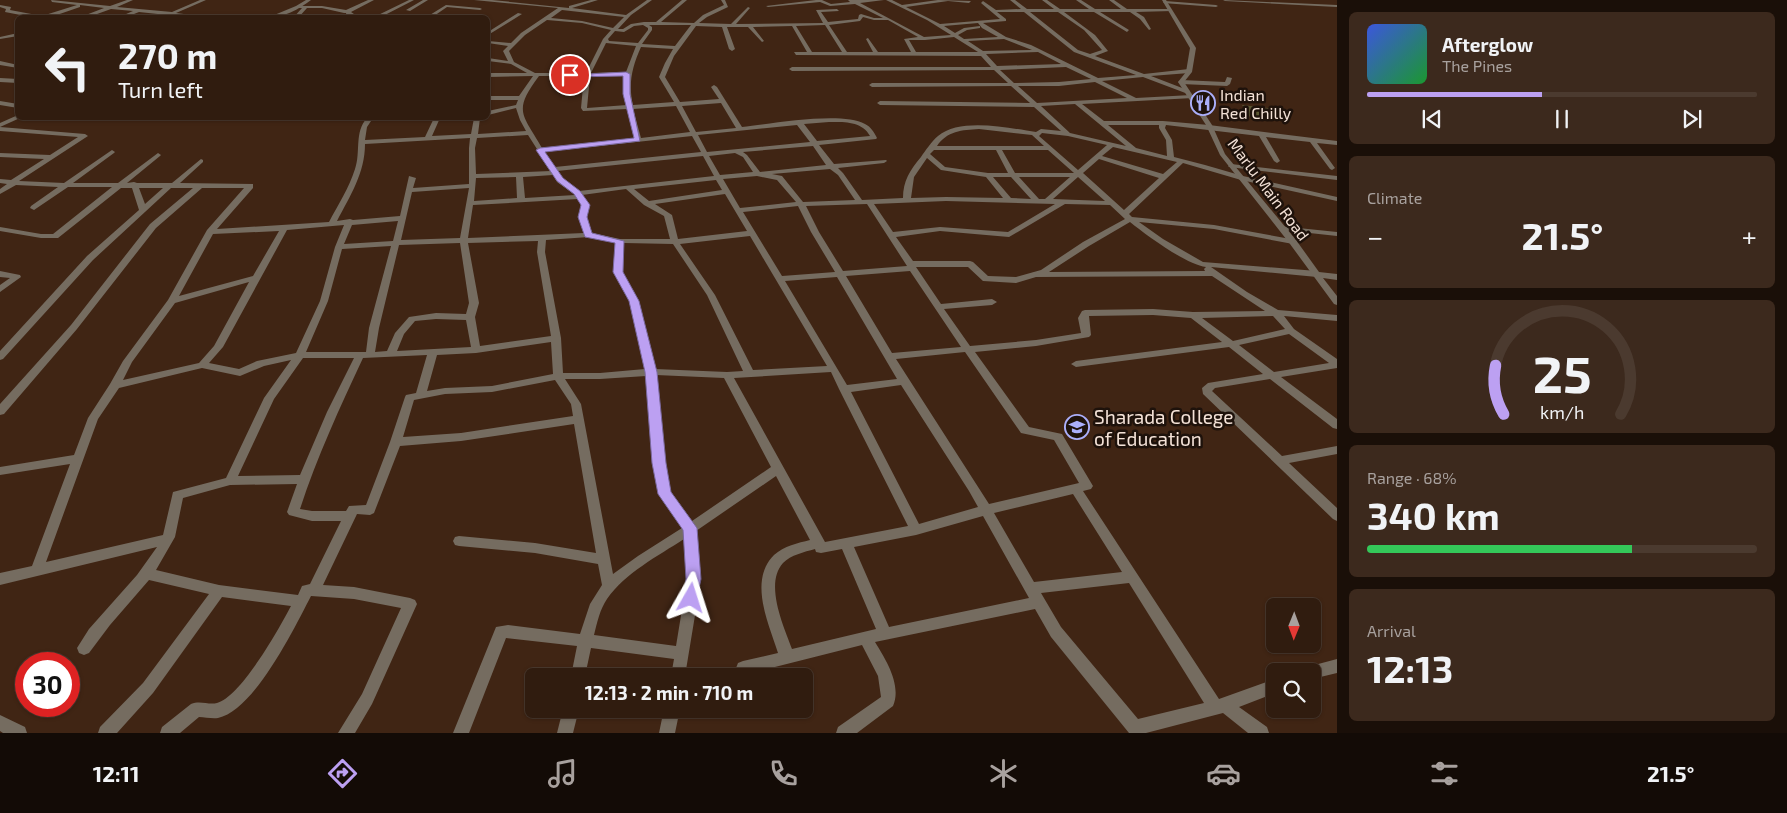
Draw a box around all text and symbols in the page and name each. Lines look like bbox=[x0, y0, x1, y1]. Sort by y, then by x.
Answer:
text: Afterglow bbox=[1442, 33, 1533, 56]
text: 270 m bbox=[118, 34, 217, 76]
icon: left bbox=[35, 35, 100, 100]
pin bbox=[549, 54, 591, 96]
text: The Pines bbox=[1442, 56, 1512, 75]
icon: arrive bbox=[556, 61, 584, 89]
text: Turn left bbox=[118, 76, 203, 102]
place label: Indian Red Chilly bbox=[1220, 85, 1292, 122]
restaurant icon: Indian Red Chilly bbox=[1190, 90, 1216, 116]
icon: previous bbox=[1418, 105, 1446, 133]
icon: pause bbox=[1548, 105, 1576, 133]
icon: next bbox=[1678, 105, 1706, 133]
street label: Marlu Main Road bbox=[1224, 134, 1314, 244]
text: Climate bbox=[1367, 188, 1422, 207]
text: 21.5° bbox=[1522, 212, 1603, 258]
text: − bbox=[1367, 219, 1383, 253]
text: + bbox=[1742, 219, 1757, 253]
text: 25 bbox=[1533, 341, 1591, 403]
text: km/h bbox=[1540, 401, 1584, 423]
place label: Sharada College of Education bbox=[1094, 405, 1234, 450]
school or university icon: Sharada College of Education bbox=[1064, 414, 1090, 440]
text: Range · 68% bbox=[1367, 468, 1457, 487]
text: 340 km bbox=[1367, 492, 1500, 538]
position arrow bbox=[664, 571, 716, 623]
north arrow bbox=[1266, 598, 1321, 652]
map controls bbox=[1266, 598, 1321, 718]
text: Arrival bbox=[1367, 621, 1416, 640]
text: 12:13 bbox=[1367, 645, 1453, 691]
speed limit sign: 30 bbox=[15, 652, 80, 717]
button: search bbox=[1266, 663, 1321, 718]
text: 12:13 · 2 min · 710 m bbox=[585, 681, 753, 704]
icon: directions bbox=[325, 756, 360, 791]
icon: music bbox=[545, 756, 580, 791]
icon: phone bbox=[766, 756, 801, 791]
icon: climate bbox=[986, 756, 1021, 791]
icon: car bbox=[1206, 756, 1241, 791]
icon: filters bbox=[1427, 756, 1462, 791]
text: 12:11 bbox=[93, 760, 140, 786]
text: 21.5° bbox=[1647, 760, 1694, 786]

